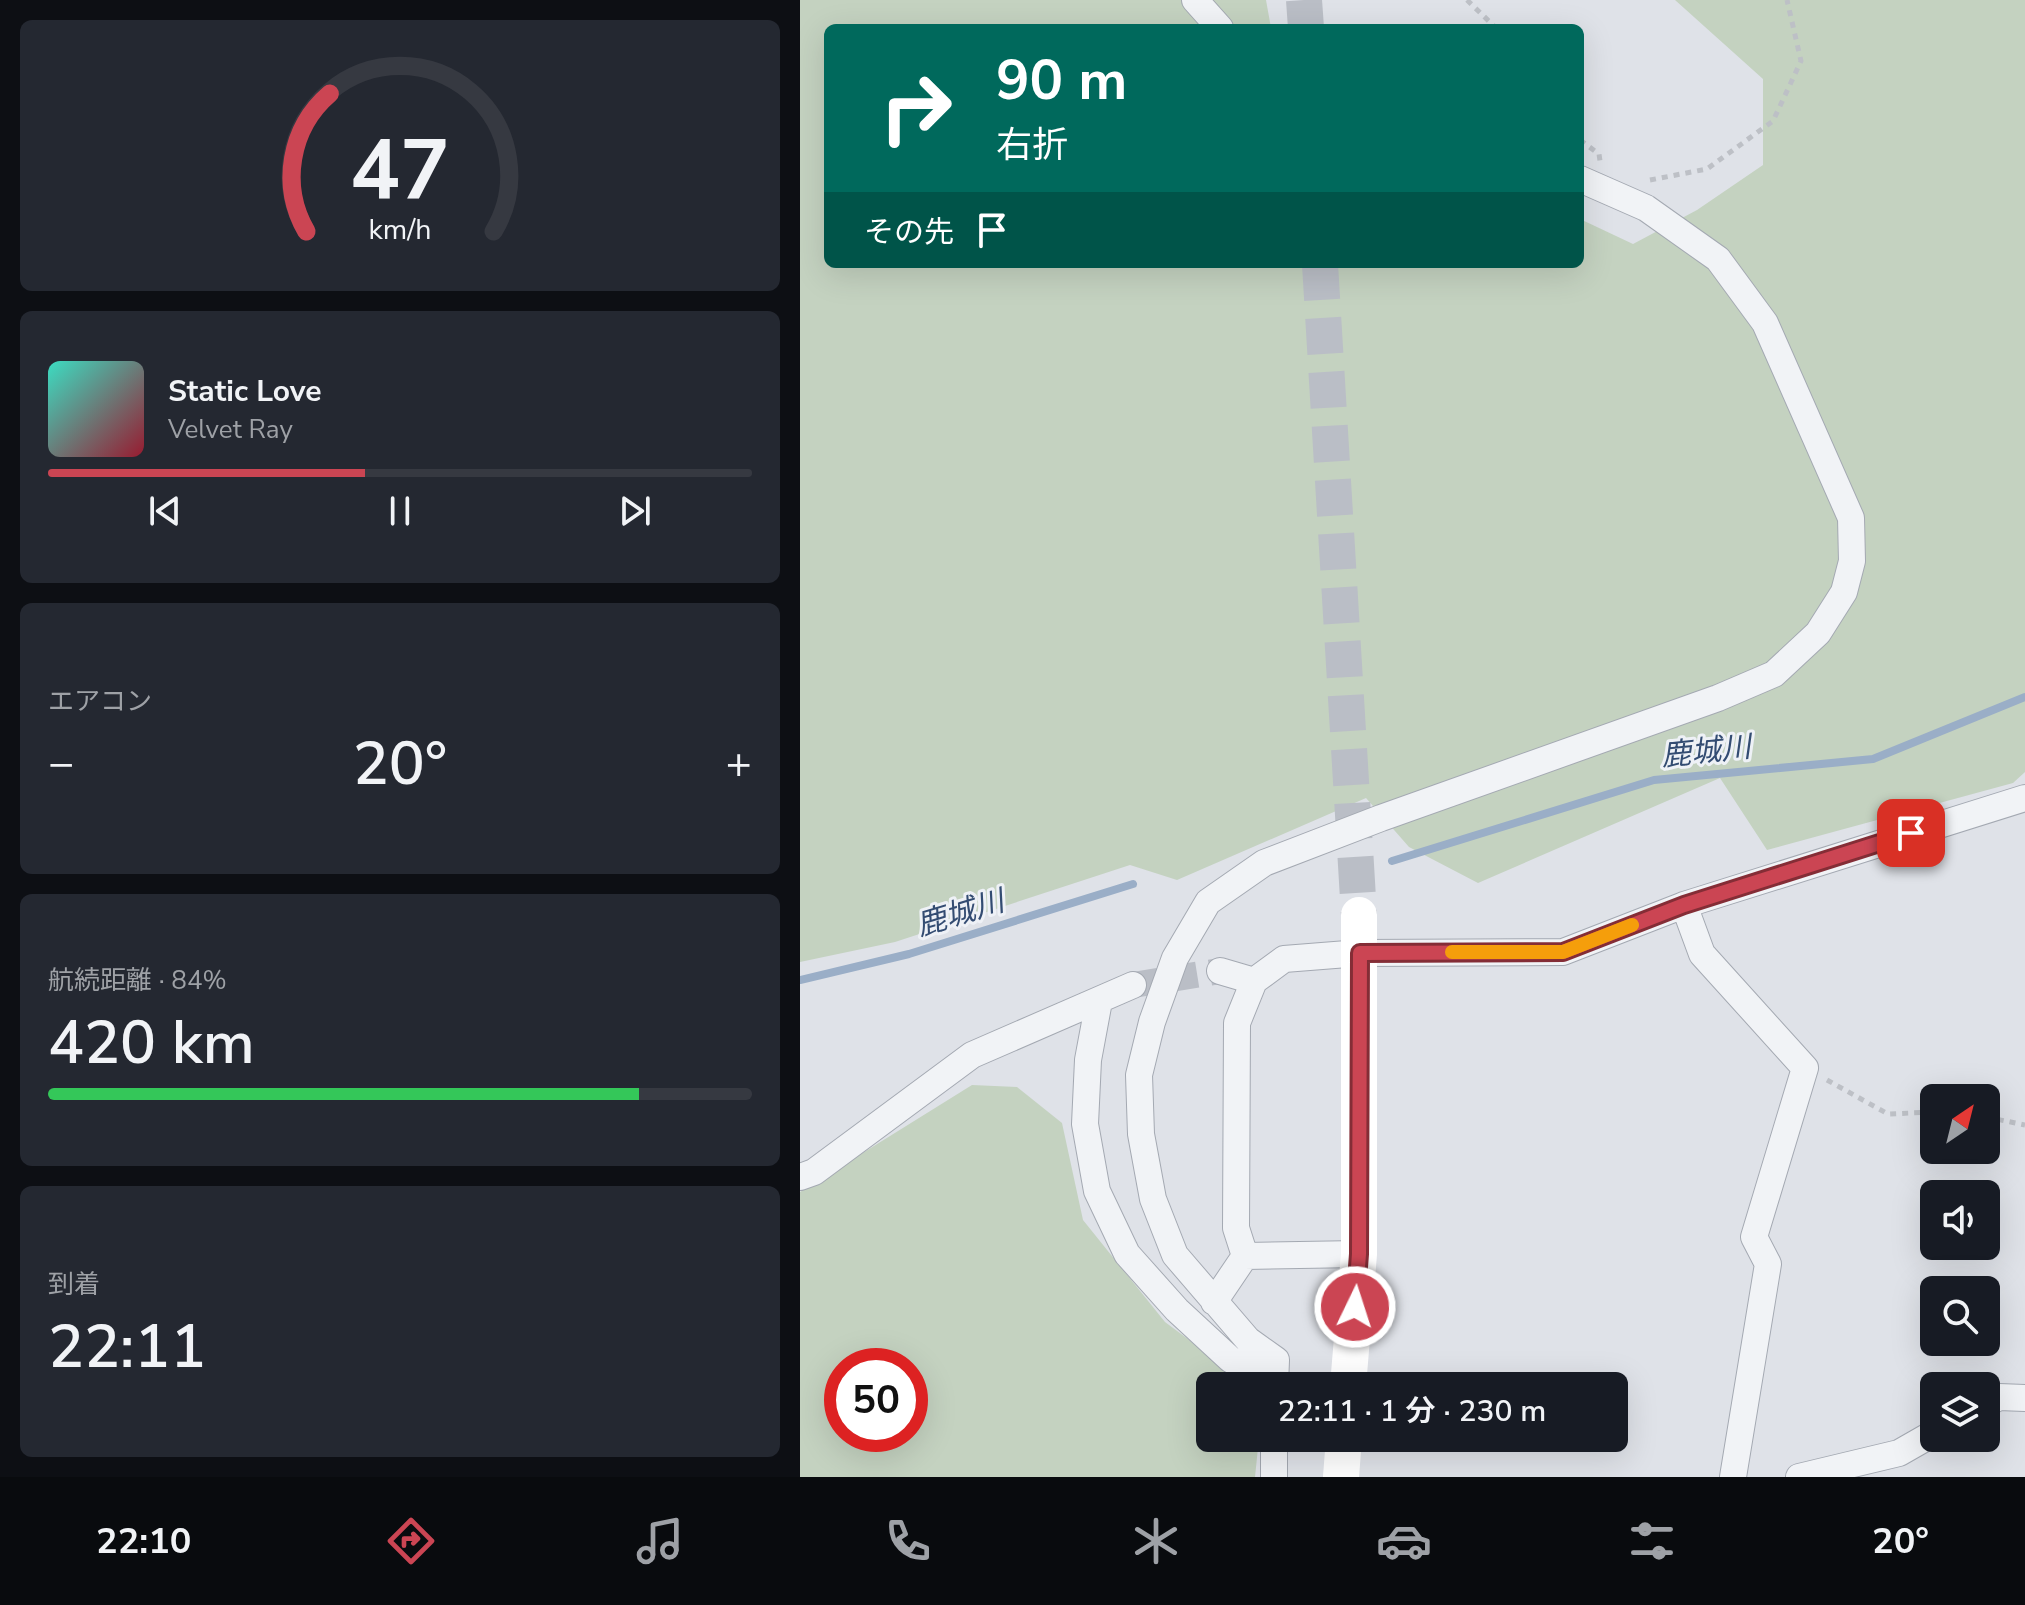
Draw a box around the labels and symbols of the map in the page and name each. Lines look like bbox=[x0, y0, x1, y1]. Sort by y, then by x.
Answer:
water label: 鹿城川 bbox=[1659, 726, 1756, 777]
pin bbox=[1877, 799, 1945, 867]
water label: 鹿城川 bbox=[911, 880, 1012, 946]
north arrow bbox=[1920, 1084, 2000, 1164]
position arrow bbox=[1313, 1265, 1397, 1349]
speed limit sign: 50 bbox=[824, 1348, 928, 1452]

